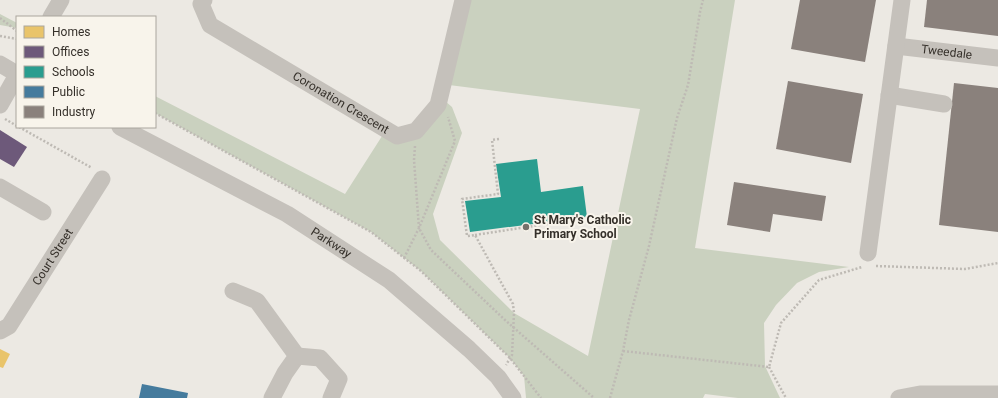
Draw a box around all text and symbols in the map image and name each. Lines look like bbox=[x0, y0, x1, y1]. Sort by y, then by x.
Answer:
legend bbox=[16, 16, 156, 128]
text: Homes bbox=[52, 25, 90, 39]
street label: Tweedale bbox=[920, 42, 973, 62]
text: Offices bbox=[52, 45, 89, 59]
text: Schools bbox=[52, 65, 95, 79]
street label: Coronation Crescent bbox=[290, 69, 392, 137]
text: Public bbox=[52, 85, 85, 99]
text: Industry bbox=[52, 105, 96, 119]
place label: St Mary's Catholic Primary School bbox=[534, 213, 631, 241]
marker: St Mary's Catholic Primary School bbox=[521, 222, 531, 232]
street label: Parkway bbox=[308, 224, 354, 261]
street label: Court Street bbox=[30, 226, 76, 288]

